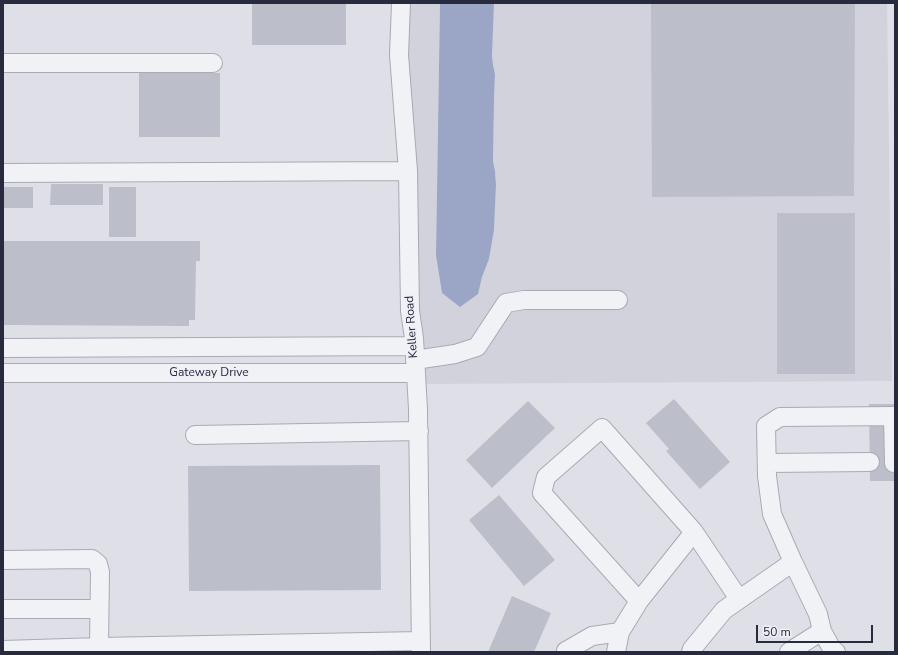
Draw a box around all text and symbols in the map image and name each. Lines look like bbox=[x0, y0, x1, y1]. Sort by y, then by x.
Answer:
street label: Keller Road bbox=[403, 295, 421, 359]
street label: Gateway Drive bbox=[169, 366, 249, 380]
scale bar bbox=[758, 617, 875, 643]
text: 50 m bbox=[763, 624, 791, 640]

